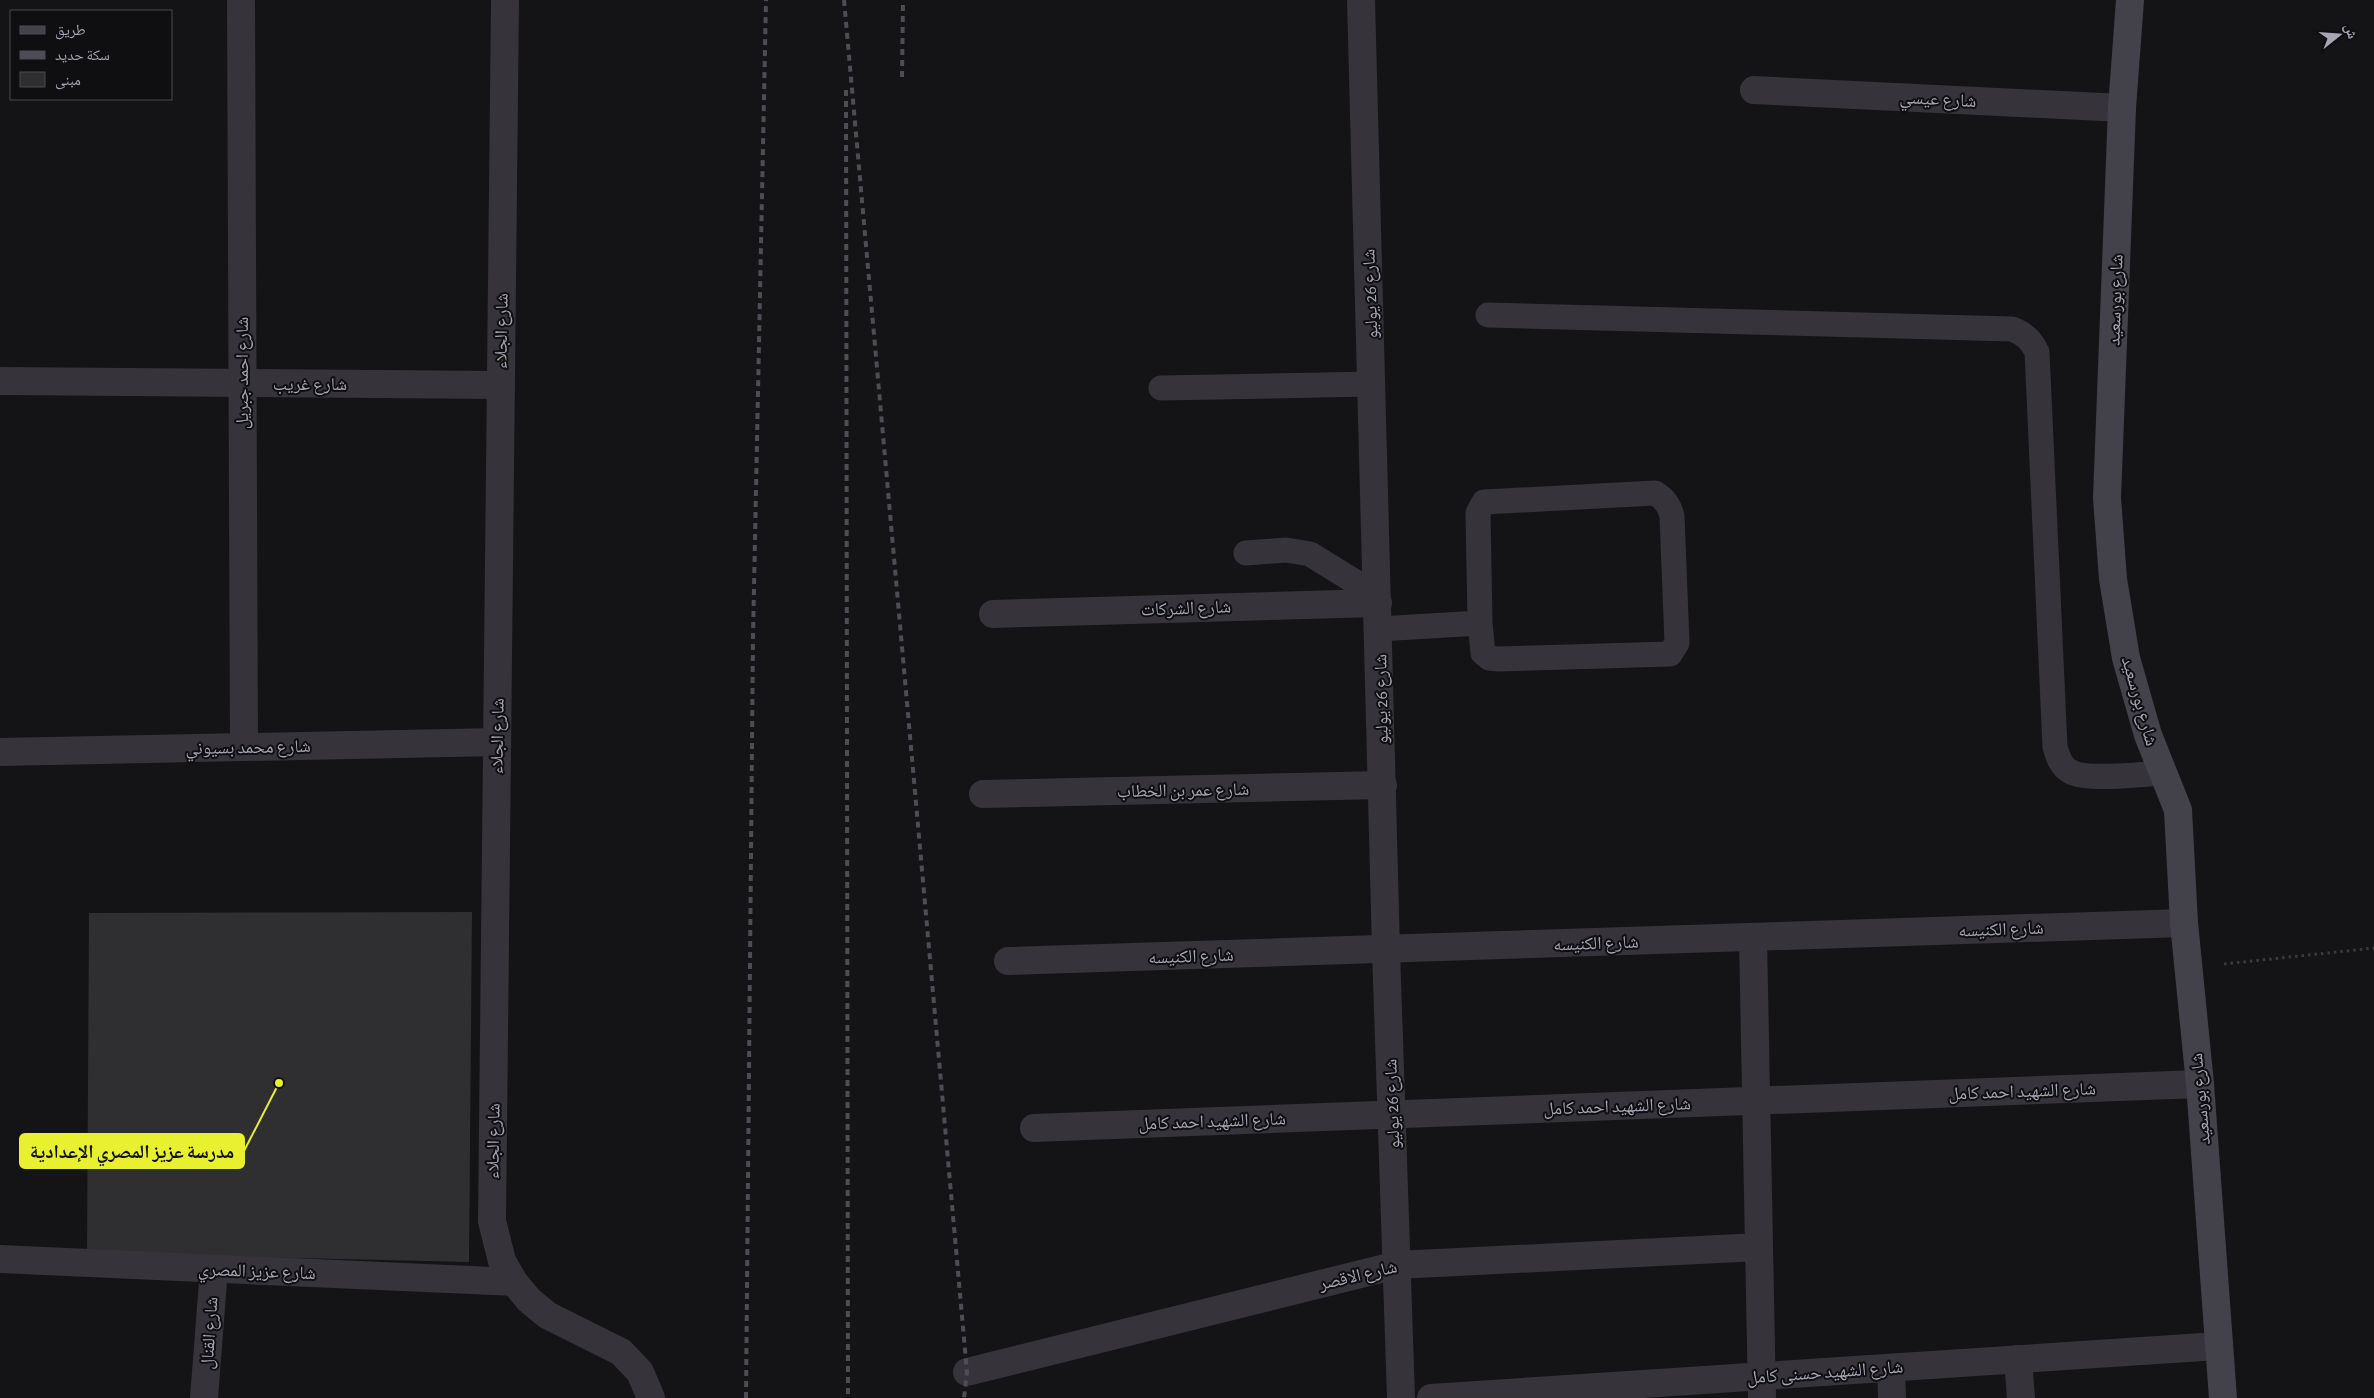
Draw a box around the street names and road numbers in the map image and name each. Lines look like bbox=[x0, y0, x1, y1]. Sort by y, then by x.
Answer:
street label: شارع عيسي bbox=[1899, 89, 1977, 116]
street label: شارع 26 يوليو bbox=[1360, 249, 1383, 339]
street label: شارع بورسعيد bbox=[2105, 254, 2128, 346]
street label: شارع الجلاء bbox=[492, 293, 513, 369]
street label: شارع احمد جبريل bbox=[234, 317, 253, 429]
street label: شارع غريب bbox=[273, 376, 347, 395]
street label: شارع الشركات bbox=[1141, 598, 1232, 621]
street label: شارع 26 يوليو bbox=[1372, 654, 1393, 744]
street label: شارع بورسعيد bbox=[2117, 655, 2160, 748]
street label: شارع الجلاء bbox=[488, 698, 509, 774]
street label: شارع محمد بسيوني bbox=[185, 738, 311, 763]
street label: شارع عمر بن الخطاب bbox=[1117, 781, 1249, 802]
street label: شارع الكنيسه bbox=[1958, 920, 2044, 941]
street label: شارع الكنيسه bbox=[1553, 934, 1639, 955]
street label: شارع الكنيسه bbox=[1148, 947, 1234, 968]
street label: شارع بورسعيد bbox=[2188, 1052, 2215, 1145]
street label: شارع 26 يوليو bbox=[1382, 1059, 1405, 1149]
street label: شارع الشهيد احمد كامل bbox=[1948, 1080, 2096, 1105]
street label: شارع الشهيد احمد كامل bbox=[1543, 1095, 1691, 1120]
street label: شارع الجلاء bbox=[484, 1103, 505, 1179]
street label: شارع الشهيد احمد كامل bbox=[1138, 1110, 1286, 1135]
street label: شارع الاقصر bbox=[1316, 1258, 1399, 1295]
street label: شارع عزيز المصري bbox=[198, 1261, 316, 1288]
street label: شارع القنال bbox=[198, 1296, 223, 1370]
street label: شارع الشهيد حسنى كامل bbox=[1746, 1359, 1904, 1388]

